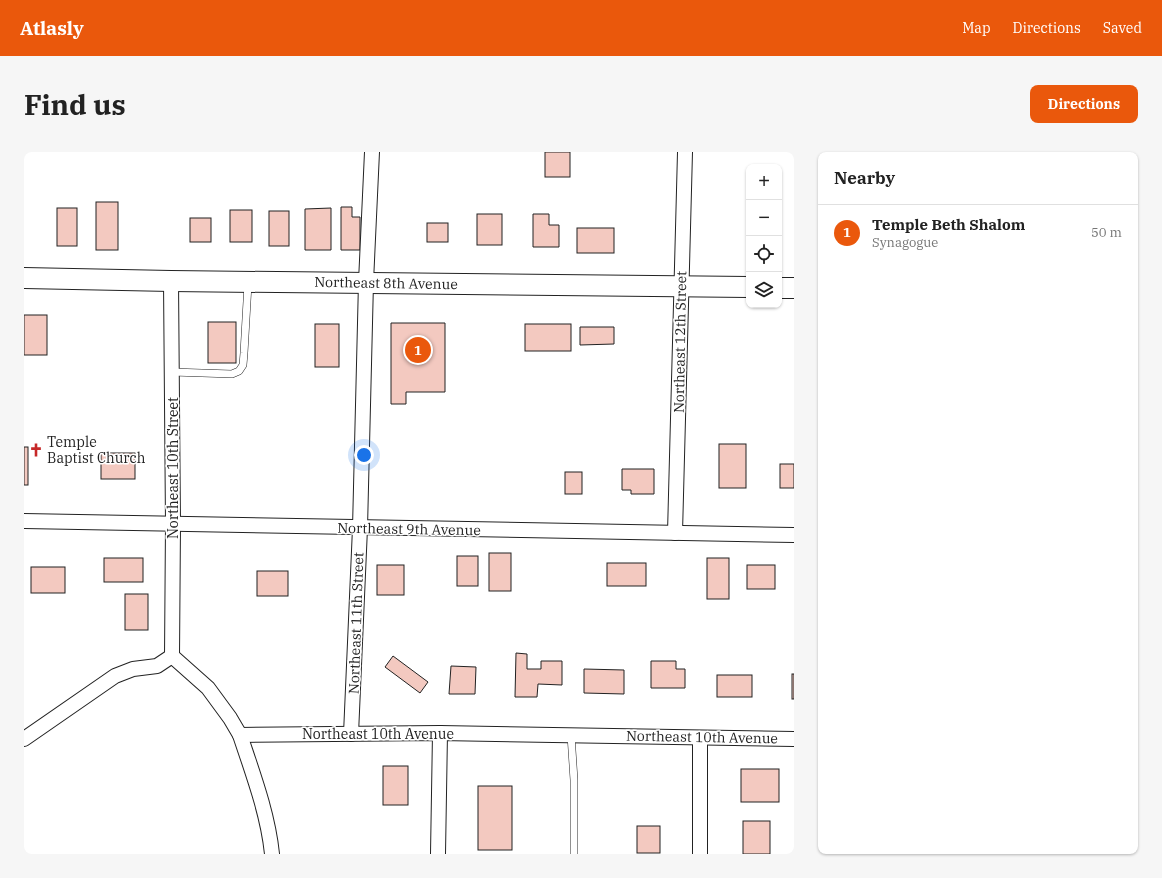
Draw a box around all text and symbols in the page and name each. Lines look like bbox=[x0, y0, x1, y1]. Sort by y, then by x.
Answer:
text: Atlasly bbox=[20, 16, 84, 40]
text: Map bbox=[962, 19, 991, 37]
text: Directions bbox=[1013, 19, 1081, 37]
text: Saved bbox=[1103, 19, 1142, 37]
button: Directions bbox=[1030, 85, 1138, 123]
text: Find us bbox=[24, 86, 126, 123]
map controls bbox=[746, 164, 782, 308]
button: + bbox=[746, 164, 782, 200]
text: Nearby bbox=[834, 167, 895, 189]
button: − bbox=[746, 200, 782, 236]
text: Temple Beth Shalom bbox=[872, 215, 1025, 234]
text: 1 bbox=[843, 224, 851, 241]
text: 50 m bbox=[1091, 224, 1122, 241]
text: Synagogue bbox=[872, 234, 938, 251]
button: locate bbox=[746, 236, 782, 272]
street label: Northeast 12th Street bbox=[670, 271, 690, 413]
button: layers bbox=[746, 272, 782, 308]
street label: Northeast 8th Avenue bbox=[314, 273, 458, 293]
pin: 1 bbox=[405, 335, 431, 365]
street label: Northeast 10th Street bbox=[164, 397, 182, 539]
place label: Temple Baptist Church bbox=[47, 433, 146, 467]
church icon: Temple Baptist Church bbox=[28, 442, 44, 458]
your location bbox=[354, 445, 374, 465]
street label: Northeast 9th Avenue bbox=[337, 519, 481, 539]
street label: Northeast 11th Street bbox=[345, 552, 367, 694]
street label: Northeast 10th Avenue bbox=[302, 725, 454, 743]
street label: Northeast 10th Avenue bbox=[626, 727, 778, 747]

